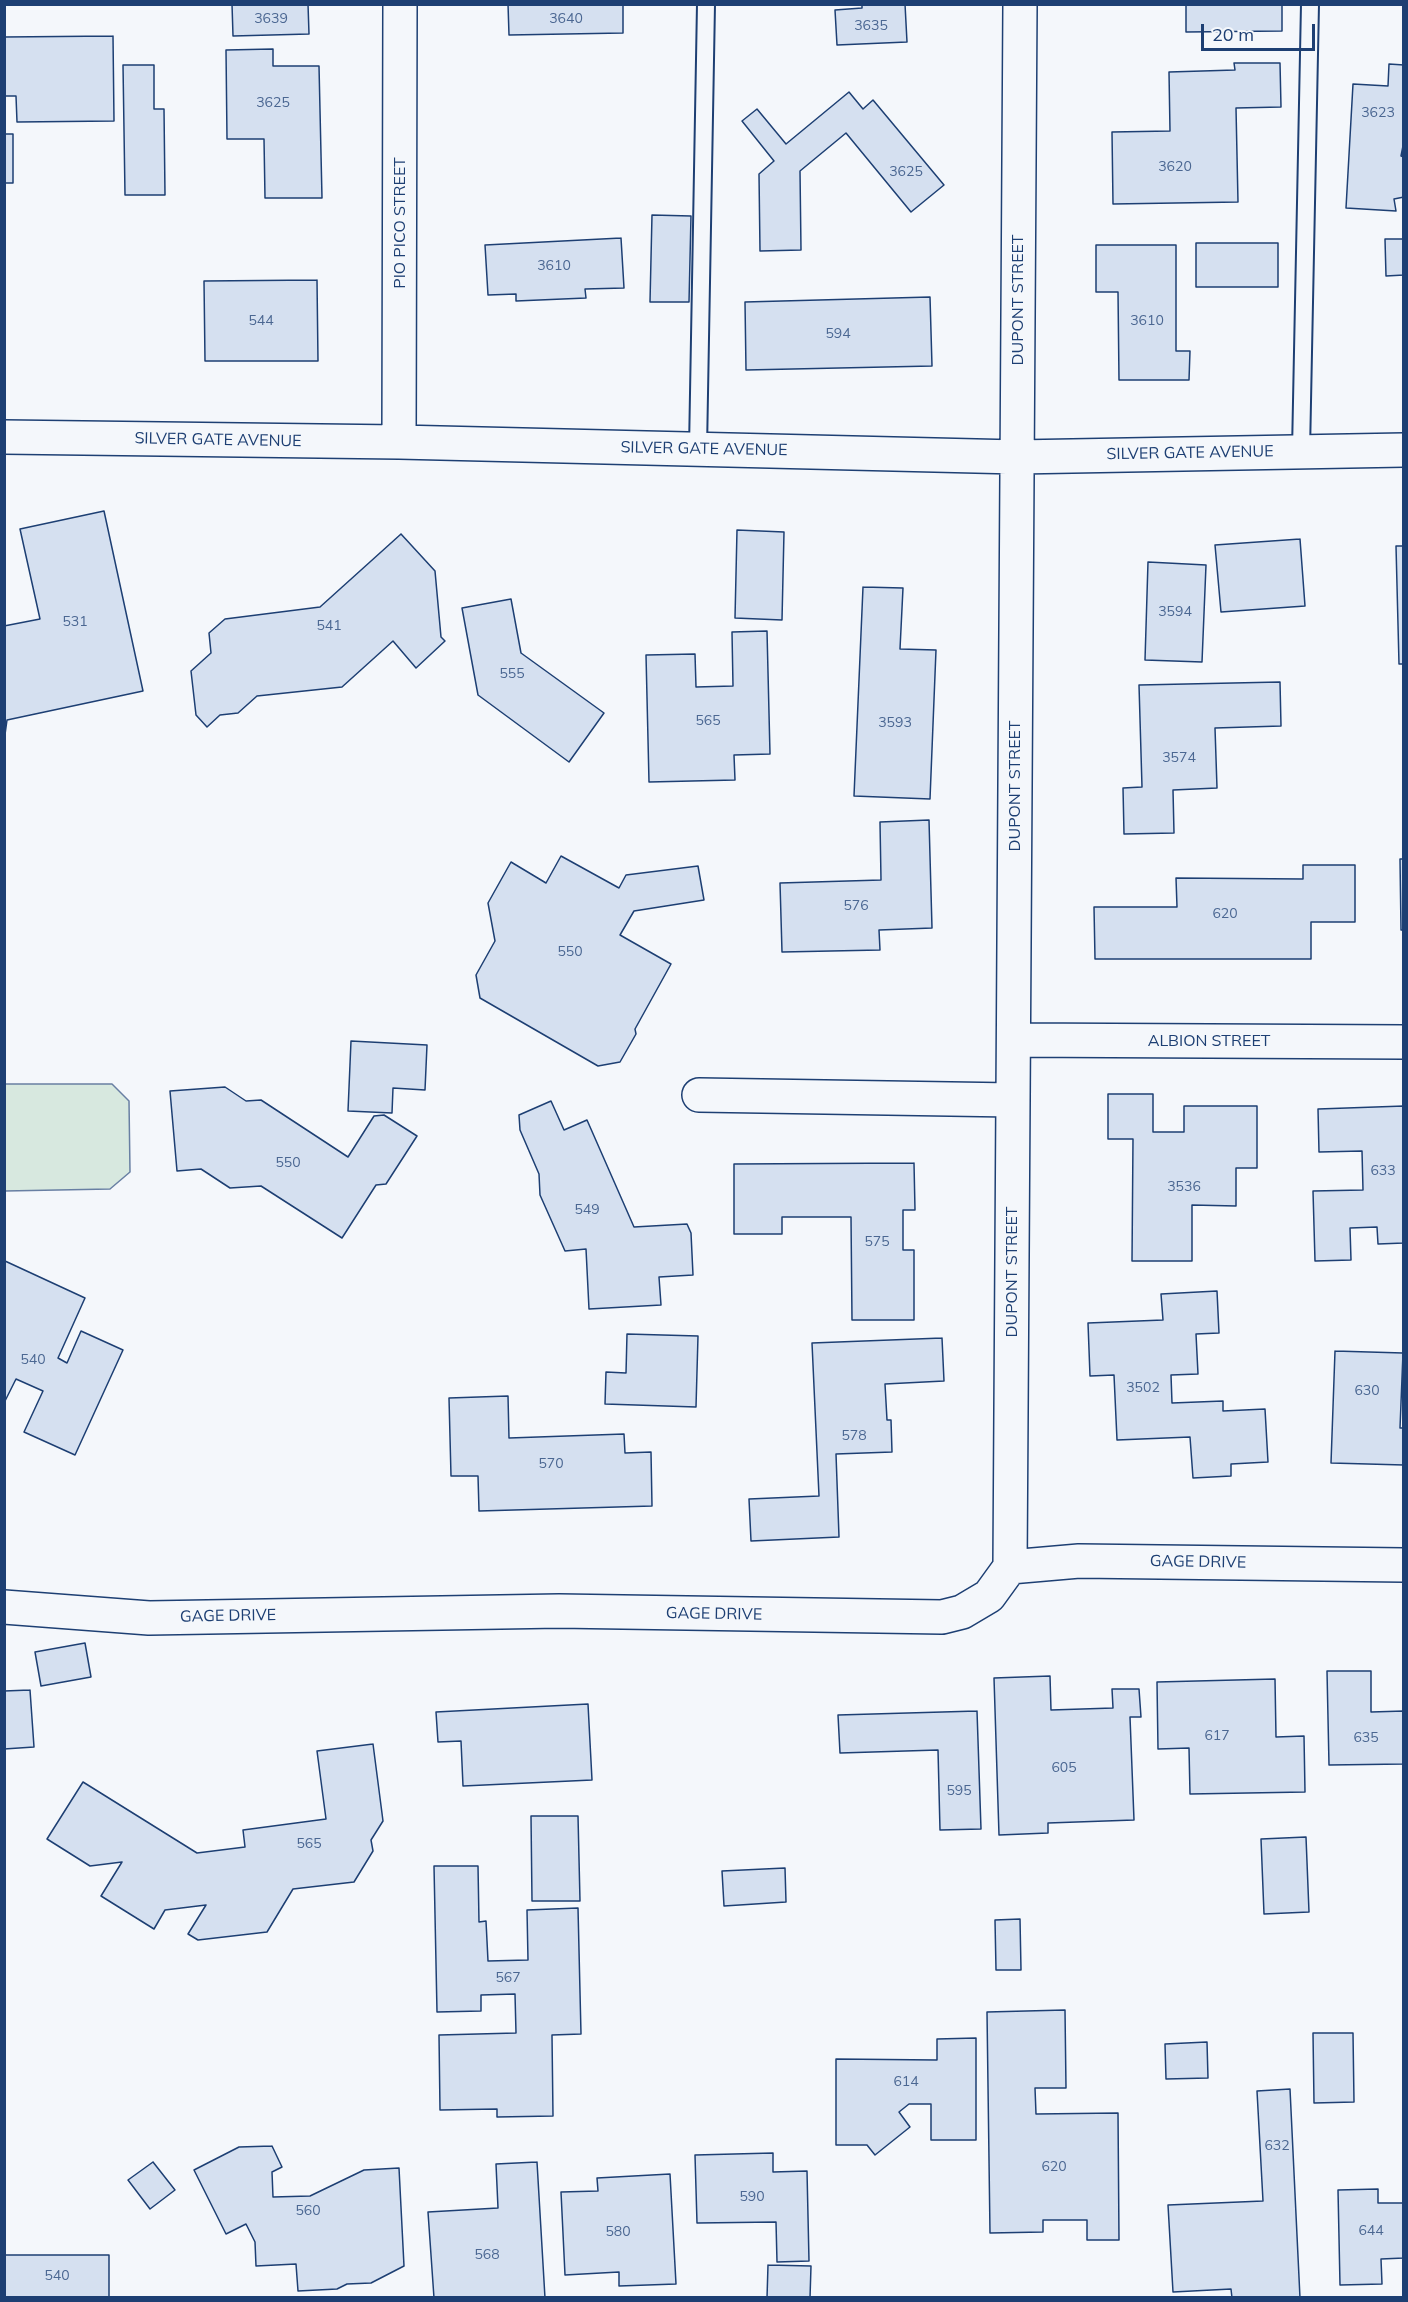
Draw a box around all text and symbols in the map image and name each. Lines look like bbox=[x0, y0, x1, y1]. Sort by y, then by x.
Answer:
house number: 3639 bbox=[254, 11, 288, 27]
house number: 3640 bbox=[549, 11, 583, 27]
scale bar bbox=[1204, 12, 1318, 50]
house number: 3635 bbox=[854, 18, 888, 34]
text: 20 m bbox=[1212, 23, 1254, 46]
house number: 3625 bbox=[256, 95, 290, 111]
house number: 3623 bbox=[1361, 105, 1395, 121]
street label: PIO PICO STREET bbox=[390, 157, 410, 289]
house number: 3620 bbox=[1158, 159, 1192, 175]
house number: 3625 bbox=[889, 164, 923, 180]
street label: DUPONT STREET bbox=[1008, 235, 1028, 365]
house number: 3610 bbox=[537, 258, 571, 274]
house number: 544 bbox=[248, 313, 274, 329]
house number: 3610 bbox=[1130, 313, 1164, 329]
house number: 594 bbox=[825, 326, 851, 342]
street label: SILVER GATE AVENUE bbox=[134, 429, 302, 451]
street label: SILVER GATE AVENUE bbox=[620, 438, 788, 460]
street label: SILVER GATE AVENUE bbox=[1106, 442, 1274, 464]
house number: 3594 bbox=[1158, 604, 1192, 620]
house number: 531 bbox=[62, 614, 88, 630]
house number: 541 bbox=[316, 618, 342, 634]
house number: 555 bbox=[499, 666, 525, 682]
house number: 565 bbox=[695, 713, 721, 729]
house number: 3593 bbox=[878, 715, 912, 731]
street label: DUPONT STREET bbox=[1005, 721, 1025, 851]
house number: 3574 bbox=[1162, 750, 1196, 766]
house number: 576 bbox=[843, 898, 869, 914]
house number: 620 bbox=[1212, 906, 1238, 922]
house number: 550 bbox=[557, 944, 583, 960]
street label: ALBION STREET bbox=[1148, 1031, 1270, 1051]
house number: 550 bbox=[275, 1155, 301, 1171]
house number: 633 bbox=[1370, 1163, 1396, 1179]
house number: 3536 bbox=[1167, 1179, 1201, 1195]
house number: 549 bbox=[574, 1202, 600, 1218]
street label: DUPONT STREET bbox=[1002, 1207, 1022, 1337]
house number: 575 bbox=[864, 1234, 890, 1250]
house number: 540 bbox=[20, 1352, 46, 1368]
house number: 3502 bbox=[1126, 1380, 1160, 1396]
house number: 630 bbox=[1354, 1383, 1380, 1399]
house number: 578 bbox=[841, 1428, 867, 1444]
house number: 570 bbox=[538, 1456, 564, 1472]
street label: GAGE DRIVE bbox=[1150, 1552, 1246, 1572]
street label: GAGE DRIVE bbox=[666, 1604, 762, 1624]
street label: GAGE DRIVE bbox=[180, 1606, 276, 1626]
house number: 617 bbox=[1204, 1728, 1230, 1744]
house number: 635 bbox=[1353, 1730, 1379, 1746]
house number: 605 bbox=[1051, 1760, 1077, 1776]
house number: 595 bbox=[946, 1783, 972, 1799]
house number: 565 bbox=[296, 1836, 322, 1852]
house number: 567 bbox=[495, 1970, 521, 1986]
house number: 614 bbox=[893, 2074, 919, 2090]
house number: 632 bbox=[1264, 2138, 1290, 2154]
house number: 620 bbox=[1041, 2159, 1067, 2175]
house number: 590 bbox=[739, 2189, 765, 2205]
house number: 560 bbox=[295, 2203, 321, 2219]
house number: 644 bbox=[1358, 2223, 1384, 2239]
house number: 580 bbox=[605, 2224, 631, 2240]
house number: 568 bbox=[474, 2247, 500, 2263]
house number: 540 bbox=[44, 2268, 70, 2284]

